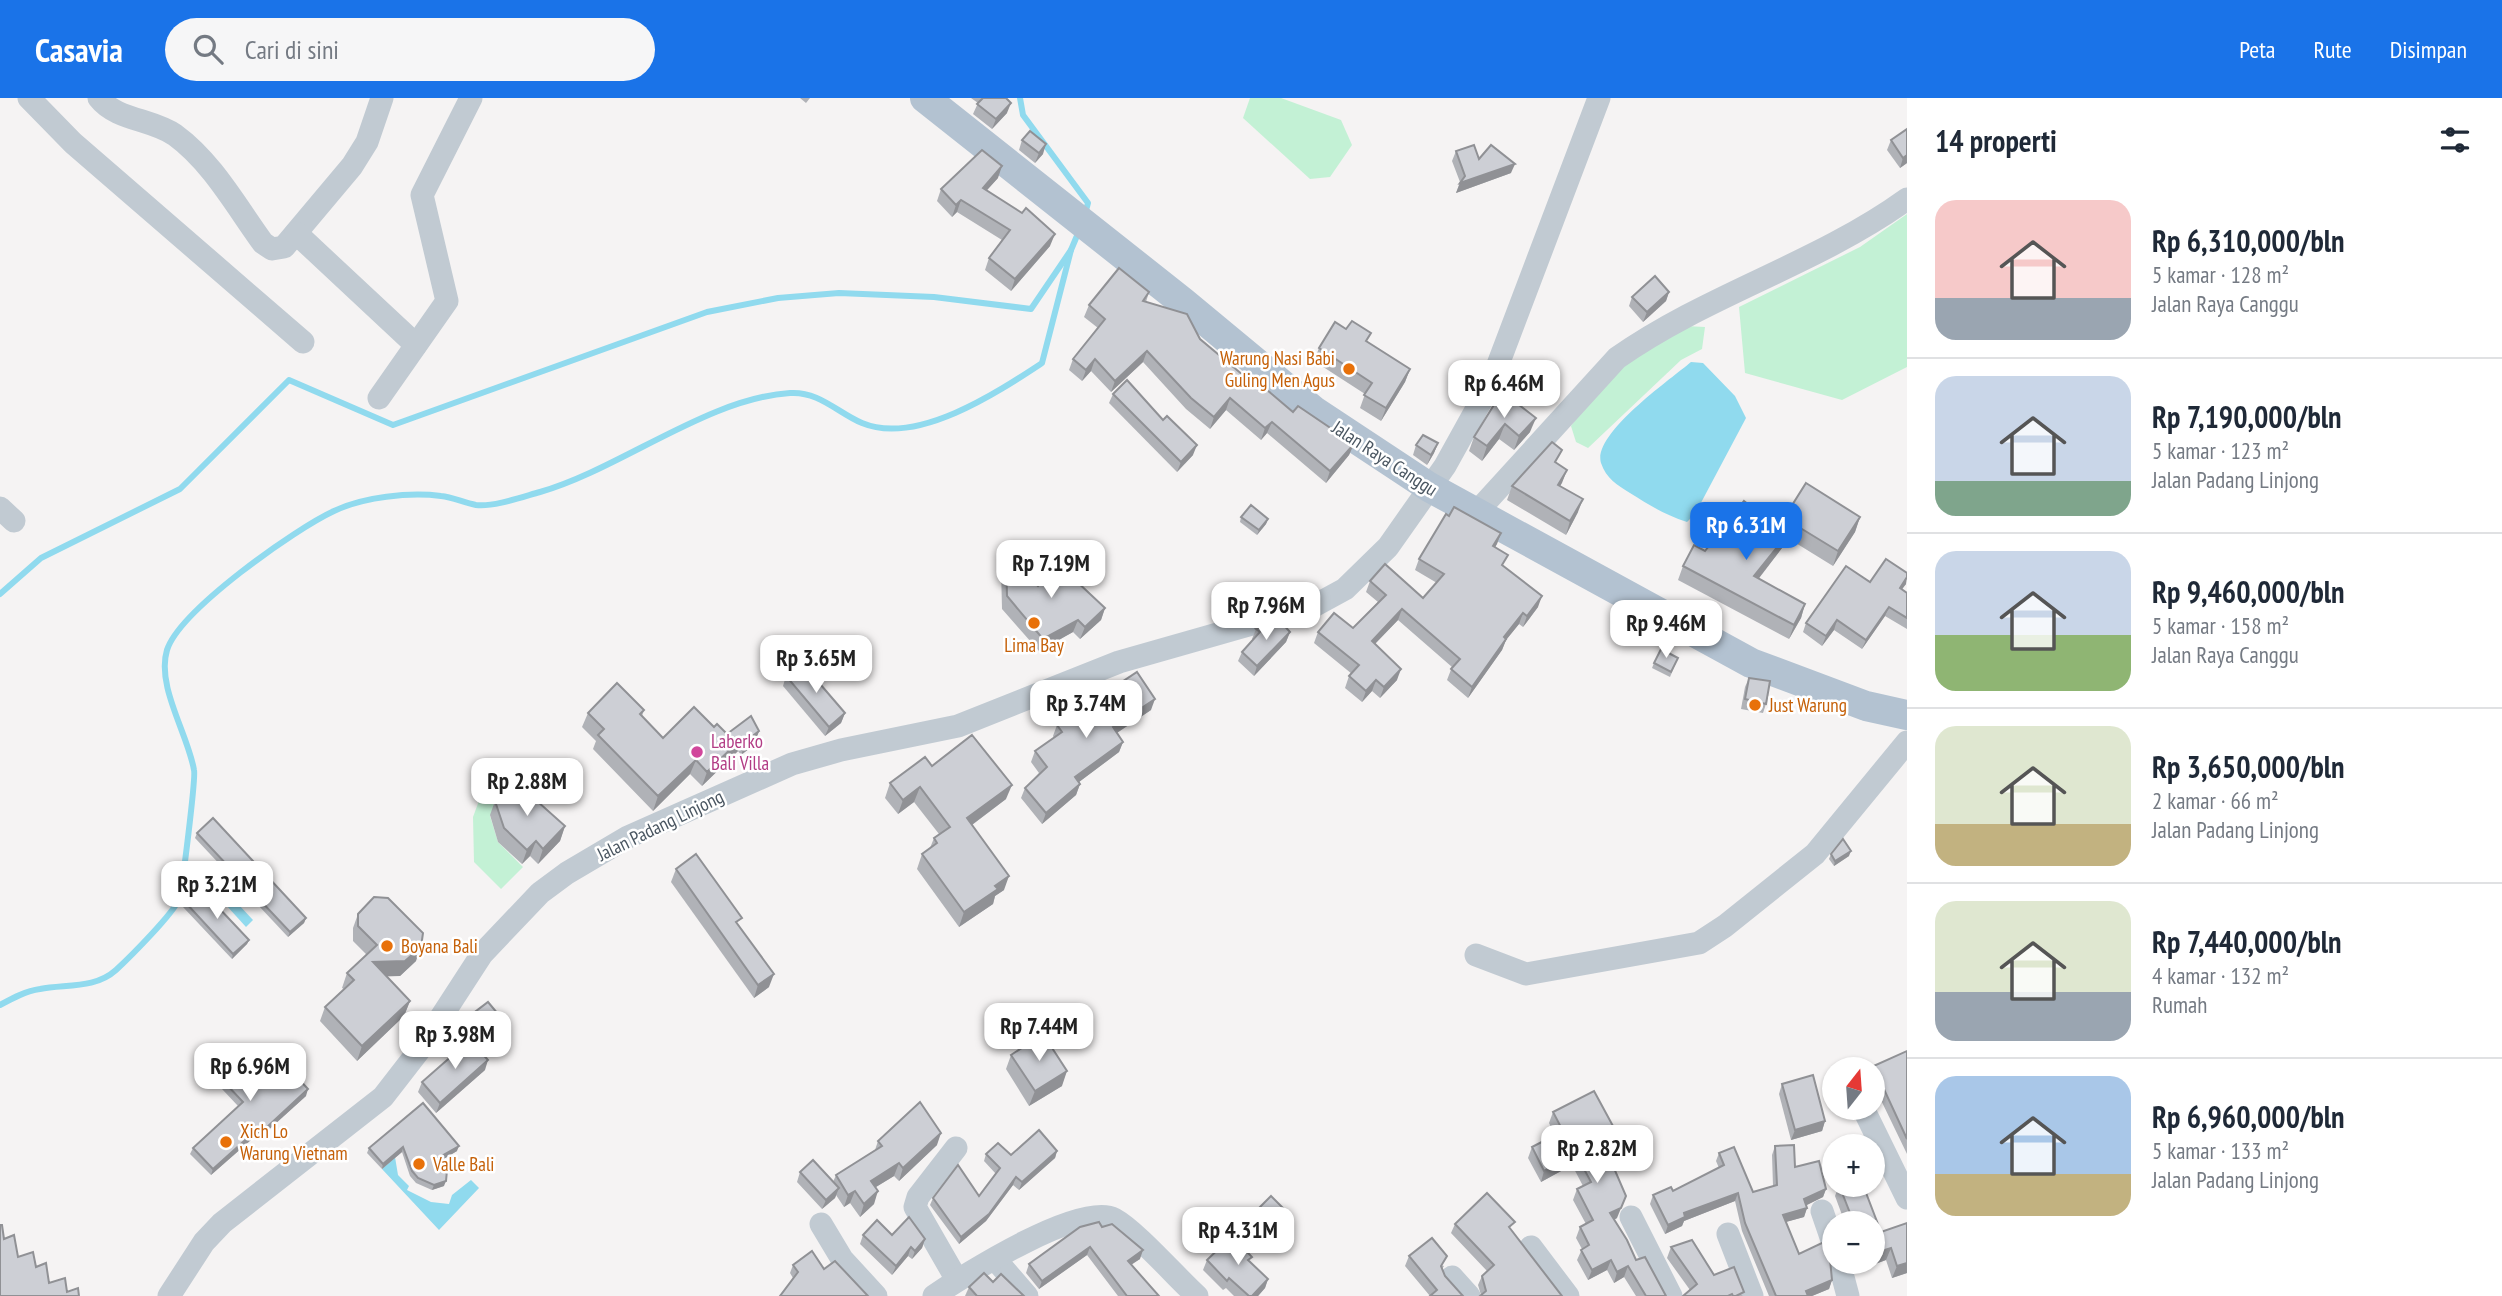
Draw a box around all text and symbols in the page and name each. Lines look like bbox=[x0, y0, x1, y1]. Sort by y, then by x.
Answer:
search box bbox=[165, 18, 655, 81]
text: Casavia bbox=[35, 28, 123, 71]
icon: search bbox=[189, 30, 227, 68]
text: Cari di sini bbox=[245, 33, 339, 66]
text: Peta bbox=[2239, 34, 2275, 65]
text: Rute bbox=[2313, 34, 2352, 65]
text: Disimpan bbox=[2390, 34, 2467, 65]
text: 14 properti bbox=[1935, 121, 2057, 160]
icon: filters bbox=[2436, 121, 2474, 159]
text: Rp 6,310,000/bln bbox=[2152, 221, 2345, 260]
icon: home bbox=[1991, 228, 2075, 312]
text: 5 kamar · 128 m² bbox=[2152, 260, 2289, 289]
text: Jalan Raya Canggu bbox=[2152, 289, 2299, 318]
place label: Warung Nasi Babi Guling Men Agus bbox=[1220, 346, 1335, 392]
pin: Rp 6.46M bbox=[1432, 360, 1576, 420]
marker: Warung Nasi Babi Guling Men Agus bbox=[1341, 361, 1357, 377]
text: Rp 6.46M bbox=[1464, 368, 1544, 397]
text: Rp 7,190,000/bln bbox=[2152, 397, 2342, 436]
icon: home bbox=[1991, 404, 2075, 488]
street label: Jalan Raya Canggu bbox=[1327, 414, 1442, 501]
text: 5 kamar · 123 m² bbox=[2152, 436, 2289, 465]
text: Jalan Padang Linjong bbox=[2152, 465, 2319, 494]
pin: Rp 6.31M bbox=[1674, 503, 1818, 562]
text: Rp 6.31M bbox=[1706, 510, 1786, 539]
pin: Rp 7.19M bbox=[979, 540, 1123, 600]
text: Rp 7.19M bbox=[1012, 548, 1090, 577]
text: Rp 9,460,000/bln bbox=[2152, 572, 2345, 611]
icon: home bbox=[1991, 579, 2075, 663]
pin: Rp 7.96M bbox=[1194, 582, 1338, 642]
text: Rp 7.96M bbox=[1227, 590, 1305, 619]
pin: Rp 9.46M bbox=[1594, 601, 1738, 660]
text: Rp 9.46M bbox=[1626, 608, 1706, 637]
text: 5 kamar · 158 m² bbox=[2152, 611, 2289, 640]
marker: Lima Bay bbox=[1026, 615, 1042, 631]
place label: Lima Bay bbox=[1004, 633, 1065, 657]
pin: Rp 3.65M bbox=[744, 636, 888, 695]
text: Jalan Raya Canggu bbox=[2152, 640, 2299, 669]
text: Rp 3.65M bbox=[776, 643, 856, 672]
pin: Rp 3.74M bbox=[1014, 680, 1158, 740]
text: Rp 3.74M bbox=[1046, 688, 1126, 717]
place label: Just Warung bbox=[1768, 693, 1847, 717]
marker: Just Warung bbox=[1747, 697, 1763, 713]
place label: Laberko Bali Villa bbox=[711, 729, 769, 775]
marker: Laberko Bali Villa bbox=[689, 744, 705, 760]
text: Rp 3,650,000/bln bbox=[2152, 747, 2345, 786]
icon: home bbox=[1991, 754, 2075, 838]
pin: Rp 2.88M bbox=[455, 758, 599, 818]
text: Rp 2.88M bbox=[487, 766, 567, 795]
street label: Jalan Padang Linjong bbox=[592, 784, 727, 866]
text: 2 kamar · 66 m² bbox=[2152, 786, 2279, 815]
text: Jalan Padang Linjong bbox=[2152, 815, 2319, 844]
pin: Rp 3.21M bbox=[145, 862, 289, 921]
text: Rp 3.21M bbox=[177, 869, 257, 898]
text: Rp 7,440,000/bln bbox=[2152, 922, 2342, 961]
icon: home bbox=[1991, 929, 2075, 1013]
place label: Boyana Bali bbox=[401, 934, 478, 958]
marker: Boyana Bali bbox=[379, 938, 395, 954]
text: 4 kamar · 132 m² bbox=[2152, 961, 2289, 990]
text: Rumah bbox=[2152, 990, 2207, 1019]
pin: Rp 7.44M bbox=[967, 1004, 1111, 1063]
text: Rp 7.44M bbox=[1000, 1011, 1078, 1040]
pin: Rp 3.98M bbox=[383, 1012, 527, 1071]
text: Rp 3.98M bbox=[415, 1019, 495, 1048]
pin: Rp 6.96M bbox=[178, 1044, 322, 1103]
text: Rp 6.96M bbox=[210, 1051, 290, 1080]
north arrow bbox=[1822, 1057, 1885, 1120]
map controls bbox=[1822, 1057, 1885, 1274]
text: Rp 6,960,000/bln bbox=[2152, 1097, 2345, 1136]
icon: home bbox=[1991, 1104, 2075, 1188]
place label: Xich Lo Warung Vietnam bbox=[240, 1119, 348, 1165]
pin: Rp 2.82M bbox=[1525, 1126, 1669, 1185]
text: Rp 2.82M bbox=[1557, 1133, 1637, 1162]
marker: Xich Lo Warung Vietnam bbox=[218, 1134, 234, 1150]
button: + bbox=[1822, 1134, 1885, 1197]
text: 5 kamar · 133 m² bbox=[2152, 1136, 2289, 1165]
place label: Valle Bali bbox=[432, 1152, 494, 1176]
marker: Valle Bali bbox=[411, 1156, 427, 1172]
text: Jalan Padang Linjong bbox=[2152, 1165, 2319, 1194]
pin: Rp 4.31M bbox=[1166, 1208, 1310, 1267]
button: − bbox=[1822, 1211, 1885, 1274]
text: Rp 4.31M bbox=[1198, 1215, 1278, 1244]

